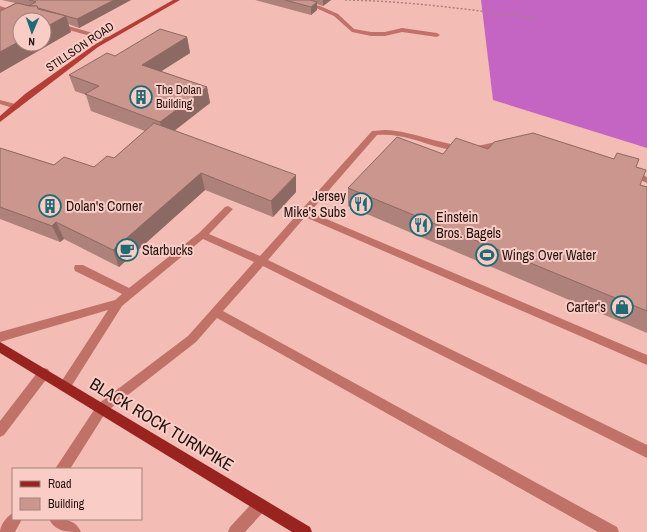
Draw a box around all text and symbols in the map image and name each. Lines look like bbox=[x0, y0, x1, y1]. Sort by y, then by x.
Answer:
north arrow bbox=[12, 12, 52, 52]
street label: STILLSON ROAD bbox=[43, 18, 117, 76]
text: N bbox=[28, 35, 35, 49]
place label: The Dolan Building bbox=[156, 82, 201, 112]
building icon: The Dolan Building bbox=[128, 84, 154, 110]
place label: Jersey Mike's Subs bbox=[284, 187, 346, 221]
restaurant icon: Jersey Mike's Subs bbox=[348, 191, 374, 217]
building icon: Dolan's Corner bbox=[37, 193, 63, 219]
place label: Dolan's Corner bbox=[66, 197, 142, 215]
place label: Einstein Bros. Bagels bbox=[436, 208, 501, 242]
restaurant icon: Einstein Bros. Bagels bbox=[408, 212, 434, 238]
cafe icon: Starbucks bbox=[114, 237, 140, 263]
place label: Starbucks bbox=[142, 241, 193, 259]
sports icon: Wings Over Water bbox=[474, 242, 500, 268]
place label: Wings Over Water bbox=[502, 246, 596, 264]
shop icon: Carter's bbox=[609, 294, 635, 320]
place label: Carter's bbox=[566, 298, 606, 316]
street label: BLACK ROCK TURNPIKE bbox=[86, 372, 238, 476]
legend bbox=[12, 468, 142, 520]
text: Road bbox=[48, 476, 72, 492]
text: Building bbox=[48, 496, 85, 512]

